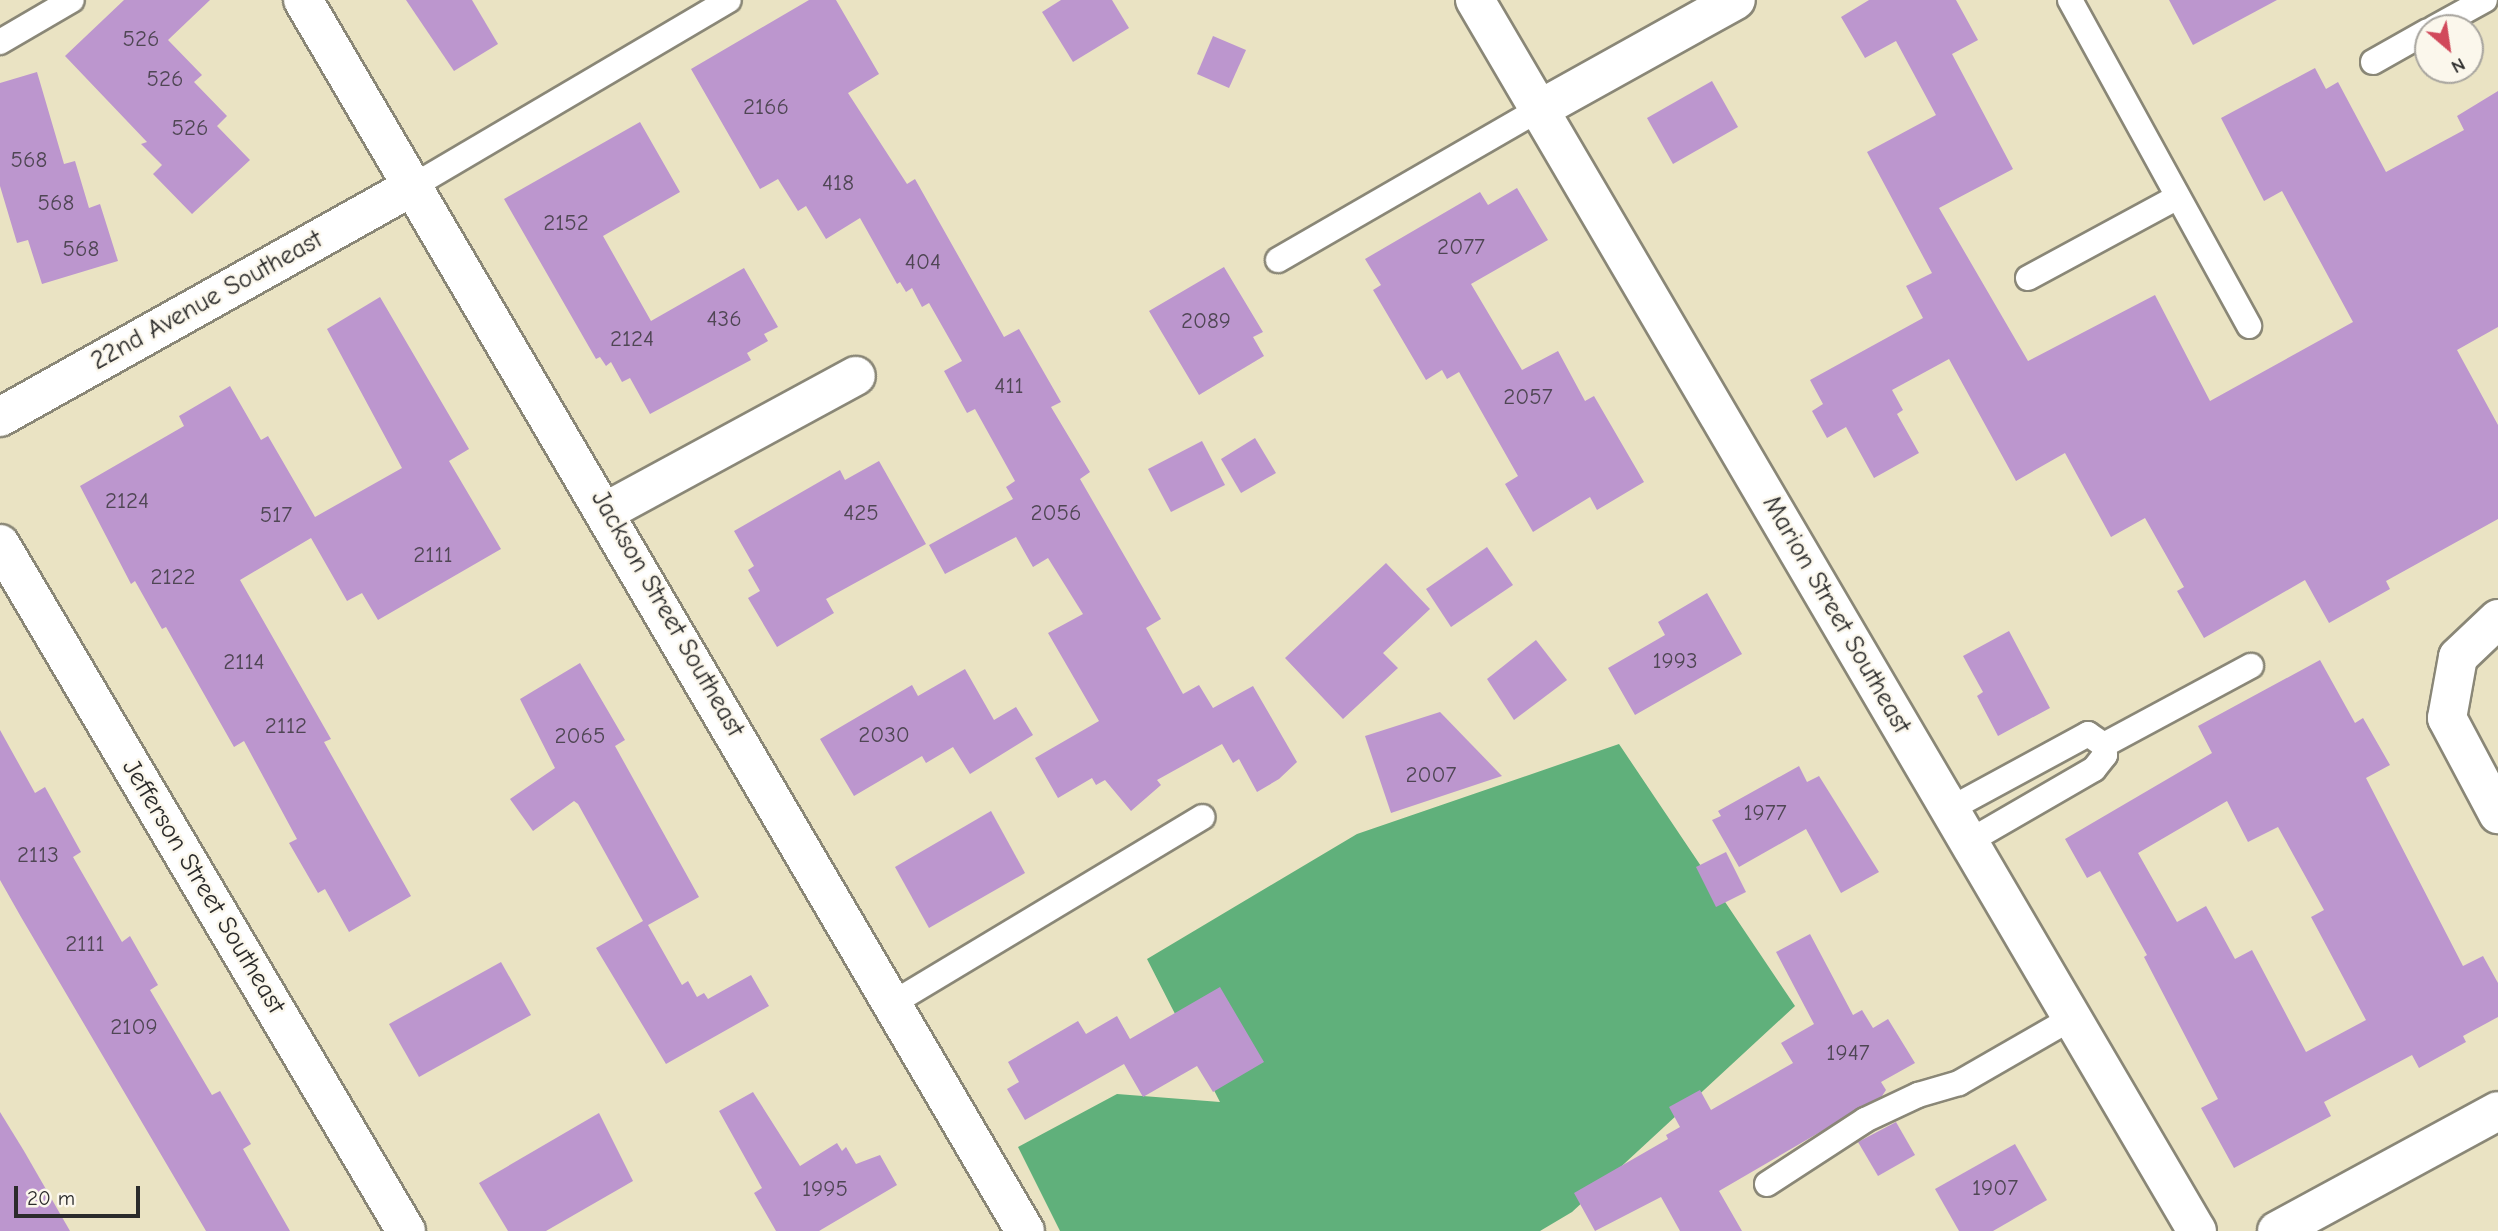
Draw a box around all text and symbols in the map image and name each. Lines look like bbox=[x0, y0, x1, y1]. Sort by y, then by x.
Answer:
north arrow bbox=[2414, 14, 2484, 84]
house number: 526 bbox=[123, 25, 159, 53]
text: N bbox=[2447, 53, 2469, 78]
house number: 526 bbox=[147, 65, 183, 93]
house number: 2166 bbox=[743, 93, 789, 121]
house number: 526 bbox=[172, 114, 208, 142]
house number: 568 bbox=[11, 146, 47, 174]
house number: 418 bbox=[822, 169, 854, 197]
house number: 568 bbox=[38, 189, 74, 217]
house number: 2152 bbox=[543, 209, 589, 237]
street label: 22nd Avenue Southeast bbox=[86, 224, 328, 378]
house number: 2077 bbox=[1437, 233, 1485, 261]
house number: 568 bbox=[63, 235, 99, 263]
house number: 404 bbox=[905, 248, 941, 276]
house number: 436 bbox=[706, 305, 742, 333]
house number: 2089 bbox=[1181, 307, 1231, 335]
house number: 2124 bbox=[610, 325, 654, 353]
house number: 411 bbox=[994, 372, 1024, 400]
house number: 2057 bbox=[1503, 383, 1553, 411]
street label: Jackson Street Southeast bbox=[584, 485, 750, 743]
house number: 2124 bbox=[105, 487, 149, 515]
street label: Marion Street Southeast bbox=[1755, 491, 1917, 739]
house number: 425 bbox=[843, 499, 879, 527]
house number: 2056 bbox=[1031, 499, 1081, 527]
house number: 517 bbox=[260, 501, 292, 529]
house number: 2111 bbox=[413, 541, 453, 569]
house number: 2122 bbox=[150, 563, 196, 591]
house number: 1993 bbox=[1652, 647, 1698, 675]
house number: 2114 bbox=[223, 648, 265, 676]
house number: 2112 bbox=[265, 712, 307, 740]
house number: 2030 bbox=[858, 721, 910, 749]
house number: 2065 bbox=[555, 722, 605, 750]
street label: Jefferson Street Southeast bbox=[115, 754, 291, 1020]
house number: 2007 bbox=[1406, 761, 1456, 789]
house number: 1977 bbox=[1743, 799, 1787, 827]
house number: 2113 bbox=[17, 841, 59, 869]
house number: 2111 bbox=[65, 930, 105, 958]
house number: 2109 bbox=[110, 1013, 158, 1041]
house number: 1947 bbox=[1826, 1039, 1870, 1067]
scale bar bbox=[18, 1172, 144, 1216]
house number: 1907 bbox=[1972, 1174, 2018, 1202]
house number: 1995 bbox=[802, 1175, 848, 1203]
text: 20 m bbox=[27, 1186, 75, 1210]

